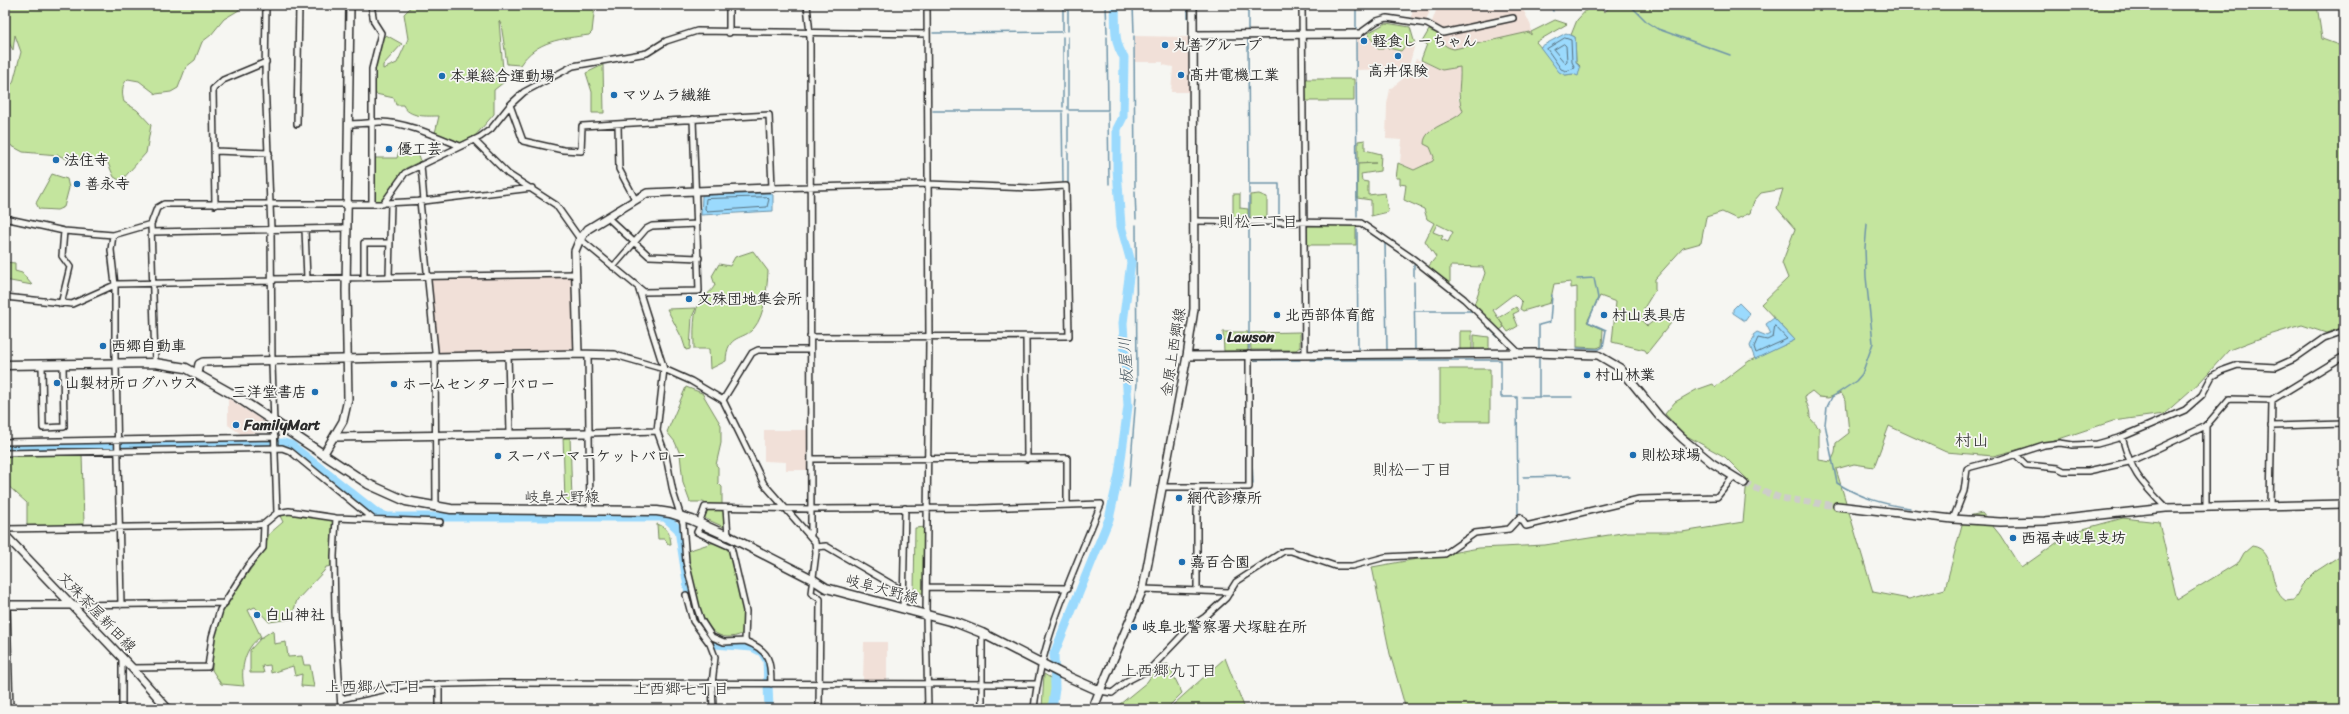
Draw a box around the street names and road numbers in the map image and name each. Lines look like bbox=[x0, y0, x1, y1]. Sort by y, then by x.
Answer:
street label: 金原上西郷線 bbox=[1153, 306, 1193, 398]
street label: 岐阜大野線 bbox=[524, 484, 600, 510]
street label: 文殊茶屋新田線 bbox=[51, 565, 143, 659]
street label: 岐阜大野線 bbox=[842, 567, 922, 611]

